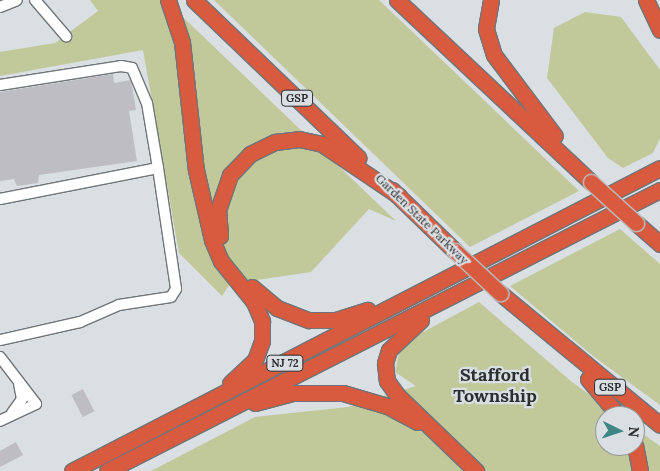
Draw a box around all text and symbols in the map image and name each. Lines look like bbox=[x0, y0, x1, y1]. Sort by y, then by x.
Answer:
road number: GSP bbox=[281, 90, 313, 106]
street label: Garden State Parkway bbox=[373, 171, 471, 267]
road number: NJ 72 bbox=[266, 354, 304, 372]
district label: Stafford Township bbox=[453, 365, 537, 408]
road number: GSP bbox=[594, 378, 626, 396]
north arrow bbox=[595, 406, 645, 456]
text: N bbox=[625, 426, 643, 438]

